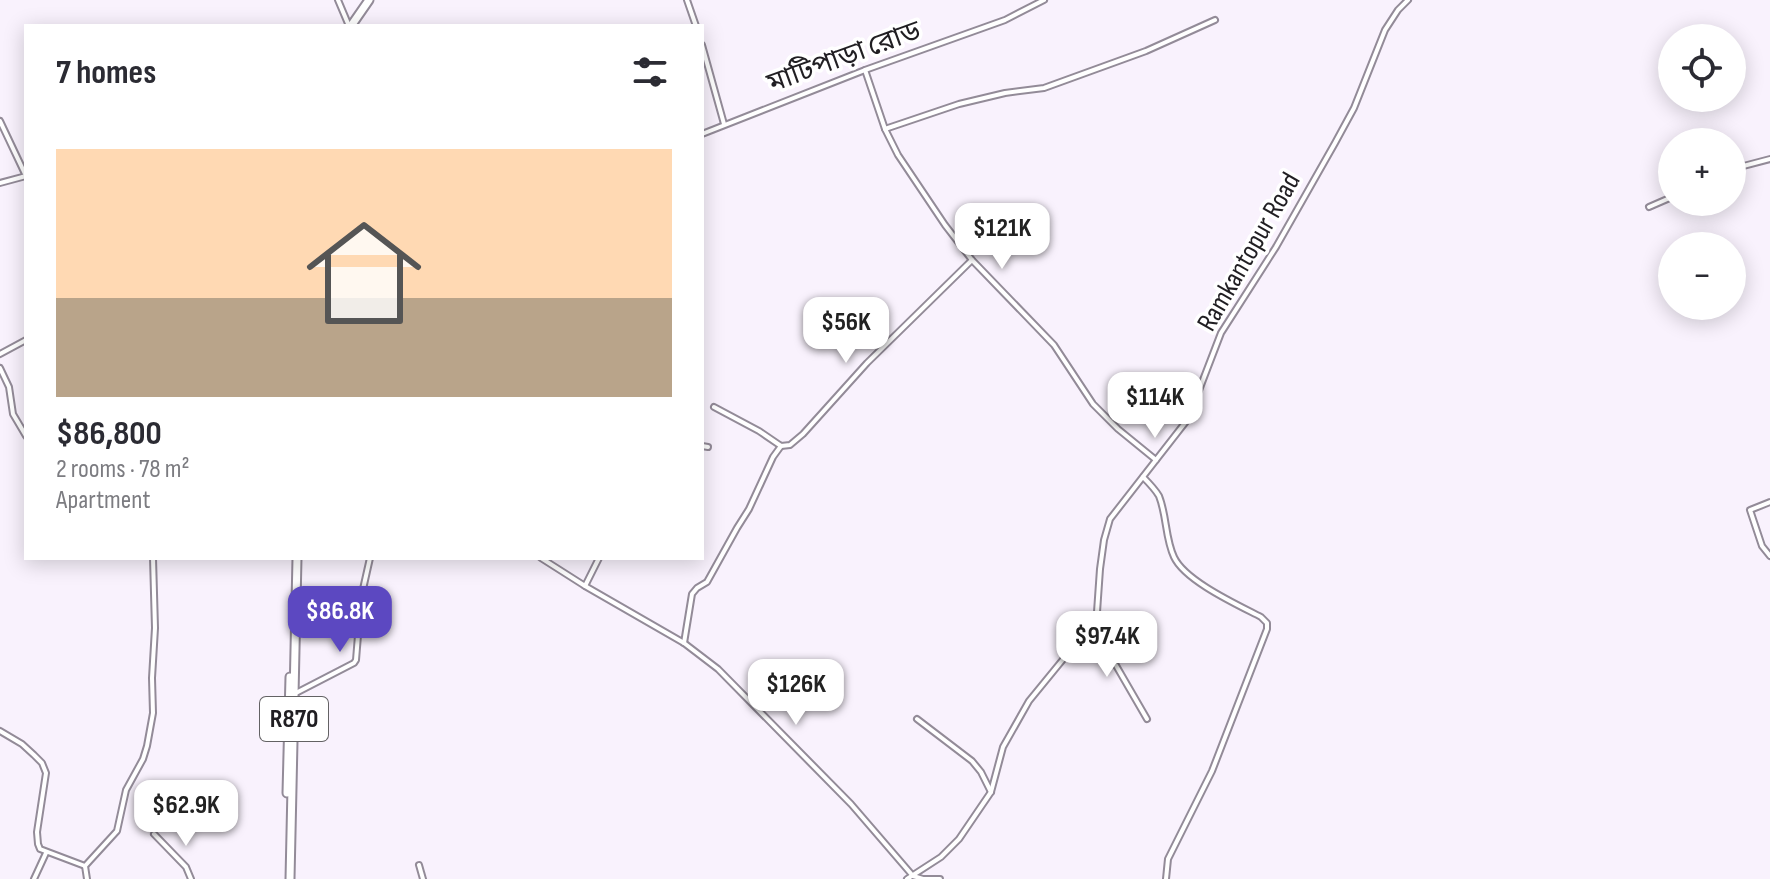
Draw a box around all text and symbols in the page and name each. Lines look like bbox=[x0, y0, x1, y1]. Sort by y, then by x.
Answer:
street label: মাটিপাড়া রোড bbox=[761, 13, 926, 100]
map controls bbox=[1658, 24, 1746, 320]
button: locate bbox=[1658, 24, 1746, 112]
icon: filters bbox=[628, 50, 672, 94]
text: 7 homes bbox=[56, 52, 156, 93]
button: + bbox=[1658, 128, 1746, 216]
street label: Ramkantopur Road bbox=[1190, 167, 1308, 337]
icon: home bbox=[292, 201, 436, 345]
pin: $121K bbox=[946, 203, 1058, 271]
text: $121K bbox=[973, 213, 1031, 244]
button: − bbox=[1658, 232, 1746, 320]
pin: $56K bbox=[799, 297, 893, 365]
text: $56K bbox=[821, 307, 871, 338]
pin: $114K bbox=[1099, 372, 1211, 440]
text: $114K bbox=[1126, 382, 1184, 413]
text: $86,800 bbox=[56, 413, 162, 454]
text: 2 rooms · 78 m² bbox=[56, 454, 190, 485]
text: Apartment bbox=[56, 485, 150, 516]
pin: $86.8K bbox=[275, 586, 405, 654]
text: $86.8K bbox=[306, 596, 374, 627]
pin: $97.4K bbox=[1042, 611, 1172, 679]
text: $97.4K bbox=[1074, 621, 1140, 652]
pin: $126K bbox=[740, 659, 852, 727]
text: $126K bbox=[766, 669, 826, 700]
road number: R870 bbox=[260, 697, 328, 741]
pin: $62.9K bbox=[121, 780, 251, 848]
text: $62.9K bbox=[152, 790, 220, 821]

